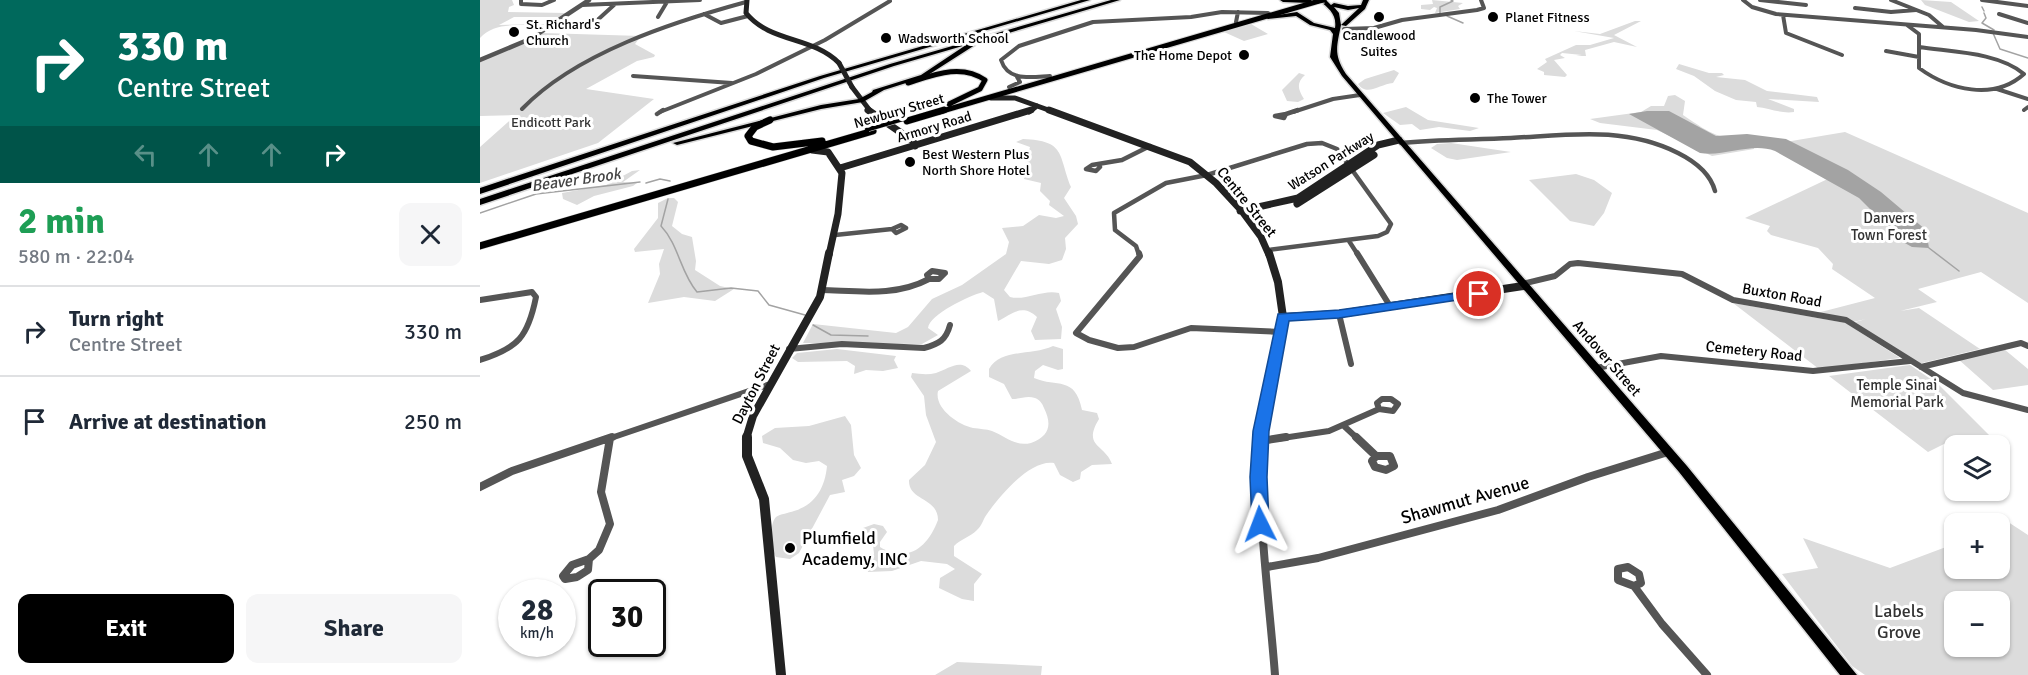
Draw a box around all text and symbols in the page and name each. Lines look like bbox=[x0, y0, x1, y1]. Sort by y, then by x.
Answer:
place label: Planet Fitness bbox=[1505, 9, 1590, 26]
marker: Candlewood Suites bbox=[1372, 10, 1386, 24]
marker: Planet Fitness bbox=[1486, 10, 1500, 24]
place label: St. Richard's Church bbox=[526, 16, 600, 49]
text: 330 m bbox=[117, 21, 228, 72]
icon: right bbox=[18, 24, 96, 102]
marker: St. Richard's Church bbox=[507, 25, 521, 39]
place label: Candlewood Suites bbox=[1342, 27, 1416, 60]
place label: Wadsworth School bbox=[898, 30, 1009, 47]
marker: Wadsworth School bbox=[879, 31, 893, 45]
place label: The Home Depot bbox=[1134, 47, 1232, 64]
marker: The Home Depot bbox=[1237, 48, 1251, 62]
text: Centre Street bbox=[117, 72, 270, 105]
street label: Newbury Street bbox=[852, 90, 946, 132]
place label: The Tower bbox=[1487, 90, 1547, 107]
marker: The Tower bbox=[1468, 91, 1482, 105]
street label: Armory Road bbox=[895, 108, 973, 146]
park label: Endicott Park bbox=[511, 114, 591, 131]
street label: Watson Parkway bbox=[1285, 128, 1377, 194]
icon: left bbox=[129, 138, 162, 171]
icon: ahead bbox=[192, 138, 225, 171]
icon: ahead bbox=[255, 138, 288, 171]
icon: right bbox=[318, 138, 351, 171]
place label: Best Western Plus North Shore Hotel bbox=[922, 146, 1030, 179]
marker: Best Western Plus North Shore Hotel bbox=[903, 155, 917, 169]
street label: Centre Street bbox=[1213, 163, 1281, 241]
water label: Beaver Brook bbox=[530, 164, 624, 196]
text: 2 min bbox=[18, 199, 105, 244]
button: close bbox=[399, 203, 462, 266]
park label: Danvers Town Forest bbox=[1851, 209, 1927, 244]
text: 580 m · 22:04 bbox=[18, 244, 134, 269]
pin bbox=[1453, 268, 1504, 319]
icon: arrive bbox=[1462, 277, 1495, 310]
street label: Buxton Road bbox=[1741, 279, 1823, 311]
text: Turn right bbox=[69, 305, 164, 332]
icon: right bbox=[18, 315, 51, 348]
street label: Andover Street bbox=[1569, 316, 1645, 400]
text: 330 m bbox=[404, 318, 462, 345]
text: Centre Street bbox=[69, 332, 182, 357]
street label: Cemetery Road bbox=[1705, 337, 1803, 365]
street label: Dayton Street bbox=[728, 341, 784, 427]
park label: Temple Sinai Memorial Park bbox=[1850, 376, 1944, 411]
icon: arrive bbox=[18, 405, 51, 438]
text: Arrive at destination bbox=[69, 408, 266, 435]
text: 250 m bbox=[404, 408, 462, 435]
map controls bbox=[1944, 435, 2010, 657]
button: layers bbox=[1944, 435, 2010, 501]
street label: Shawmut Avenue bbox=[1398, 471, 1532, 529]
position arrow bbox=[1228, 492, 1292, 556]
button: + bbox=[1944, 513, 2010, 579]
place label: Plumfield Academy, INC bbox=[802, 527, 908, 570]
marker: Plumfield Academy, INC bbox=[783, 541, 797, 555]
speed limit sign: 30 bbox=[588, 579, 666, 657]
button: − bbox=[1944, 591, 2010, 657]
text: 28 bbox=[521, 592, 553, 629]
button: Exit bbox=[18, 594, 234, 663]
button: Share bbox=[246, 594, 462, 663]
park label: Labels Grove bbox=[1874, 600, 1924, 643]
text: km/h bbox=[520, 624, 554, 642]

